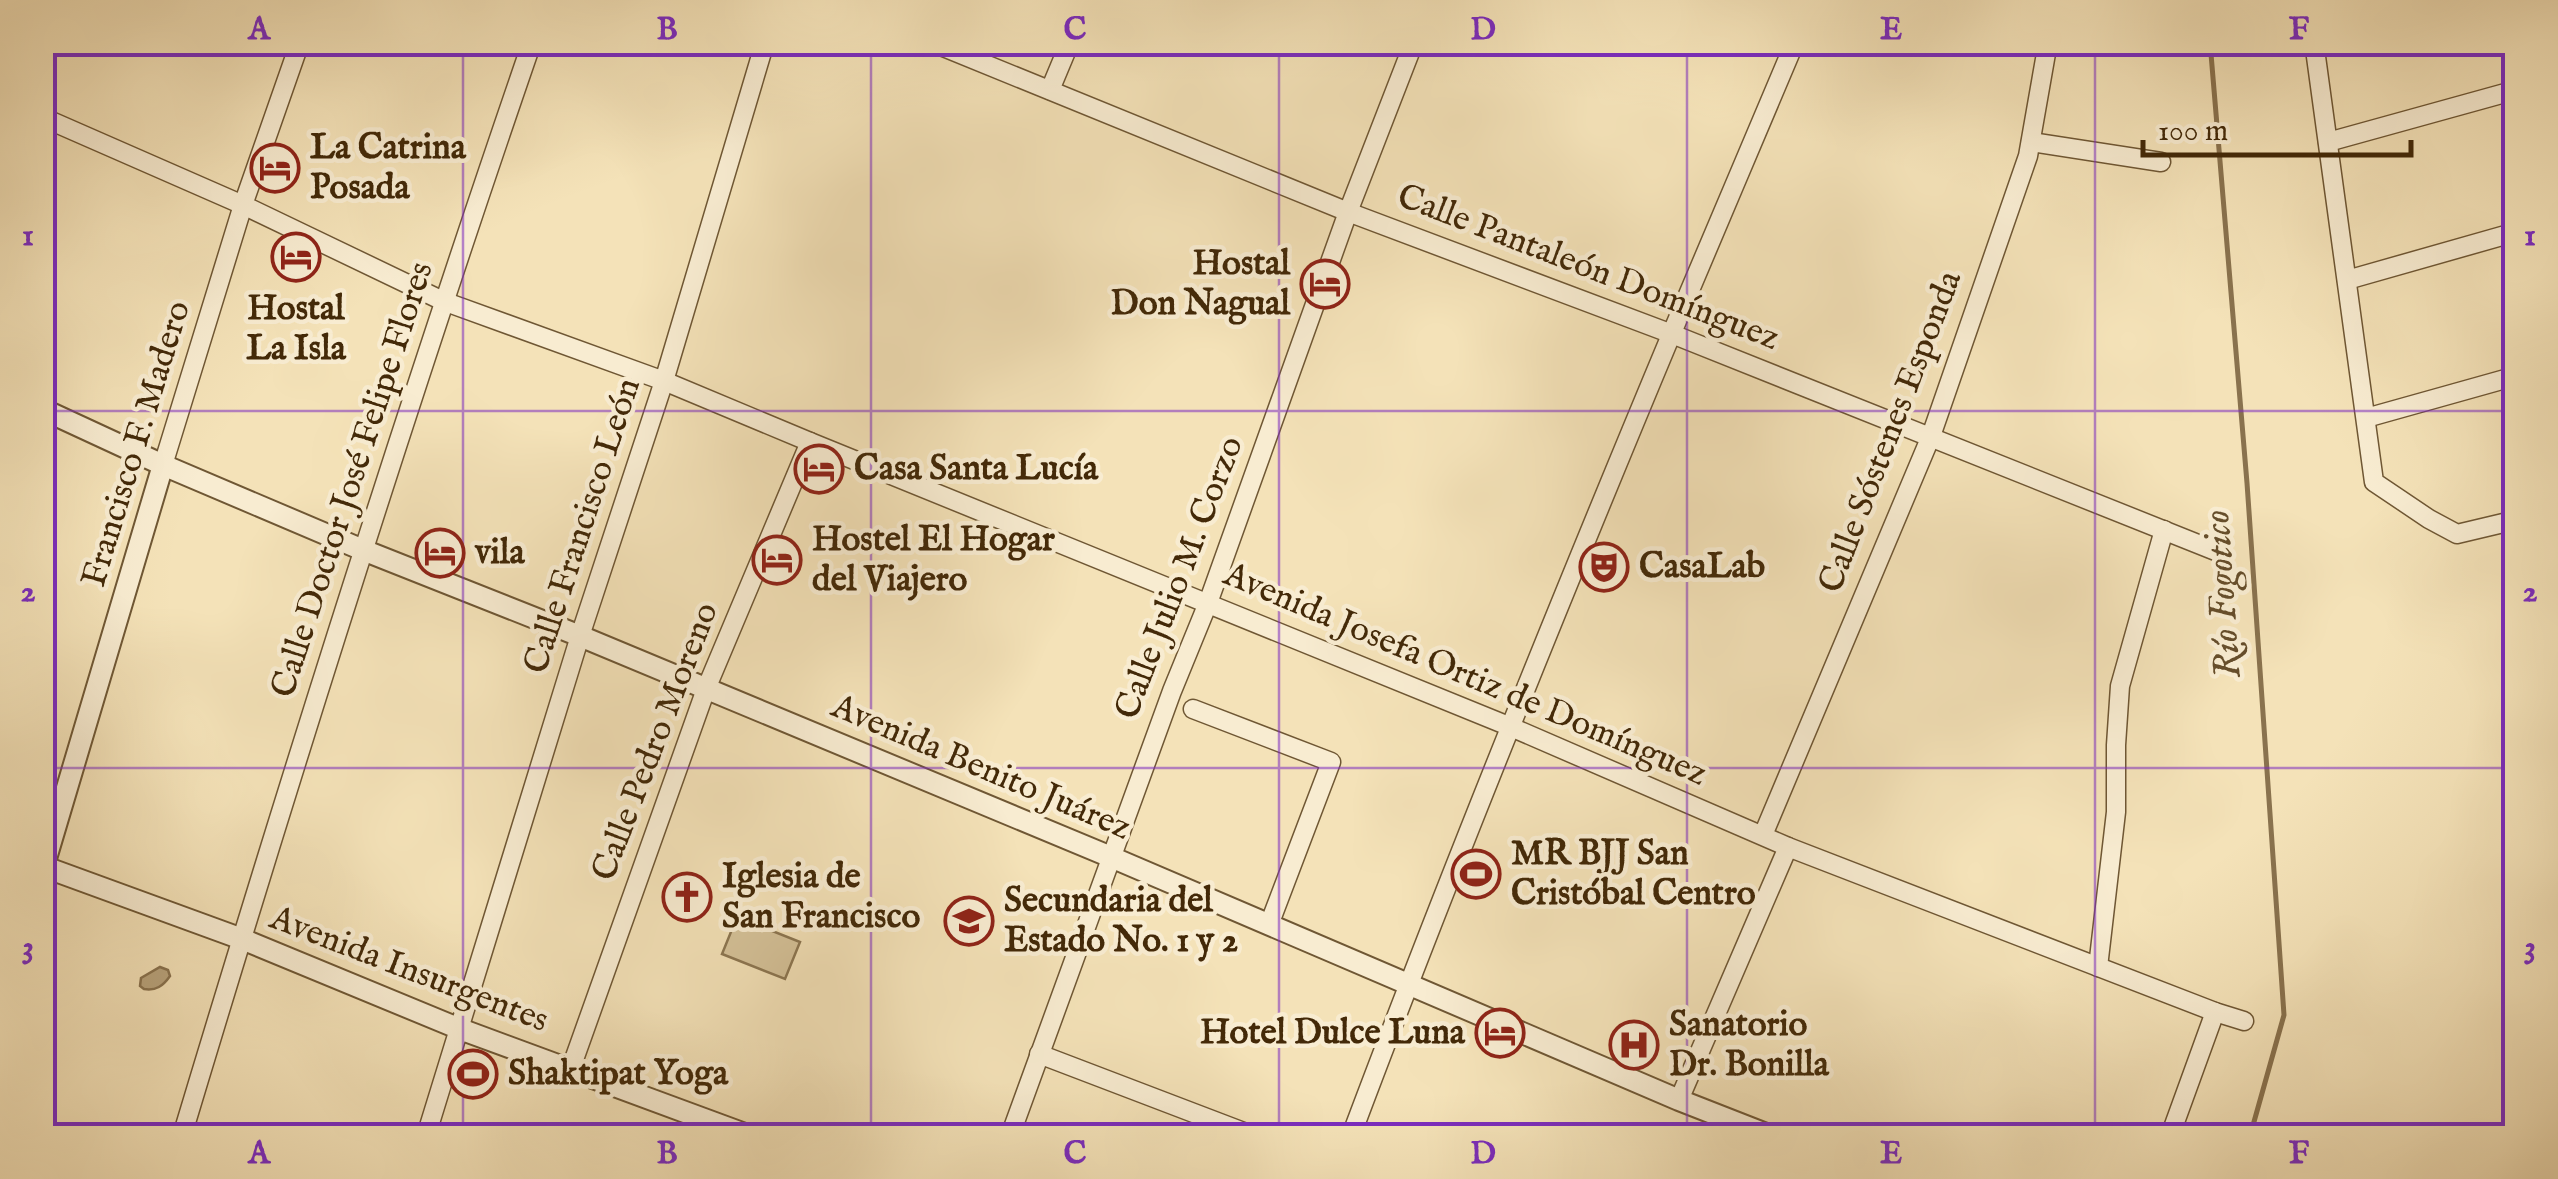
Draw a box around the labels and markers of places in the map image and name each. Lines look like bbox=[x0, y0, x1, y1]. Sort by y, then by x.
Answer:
place label: La Catrina Posada bbox=[310, 126, 467, 211]
hotel icon: La Catrina Posada bbox=[249, 142, 301, 194]
hotel icon: Hostal La Isla bbox=[270, 231, 322, 283]
place label: Hostal Don Nagual bbox=[1111, 242, 1291, 327]
hotel icon: Hostal Don Nagual bbox=[1299, 258, 1351, 310]
place label: Hostal La Isla bbox=[246, 287, 347, 372]
hotel icon: Casa Santa Lucía bbox=[793, 443, 845, 495]
place label: Casa Santa Lucía bbox=[854, 447, 1099, 492]
place label: Hostel El Hogar del Viajero bbox=[812, 518, 1055, 603]
hotel icon: vila bbox=[414, 527, 466, 579]
place label: vila bbox=[474, 531, 526, 576]
hotel icon: Hostel El Hogar del Viajero bbox=[751, 534, 803, 586]
theatre icon: CasaLab bbox=[1578, 541, 1630, 593]
place label: CasaLab bbox=[1639, 545, 1766, 590]
place label: MR BJJ San Cristóbal Centro bbox=[1511, 832, 1756, 917]
sports icon: MR BJJ San Cristóbal Centro bbox=[1450, 848, 1502, 900]
place label: Iglesia de San Francisco bbox=[722, 855, 920, 940]
church icon: Iglesia de San Francisco bbox=[661, 871, 713, 923]
place label: Secundaria del Estado No. 1 y 2 bbox=[1004, 879, 1238, 964]
school or university icon: Secundaria del Estado No. 1 y 2 bbox=[943, 895, 995, 947]
place label: Sanatorio Dr. Bonilla bbox=[1669, 1003, 1830, 1088]
hotel icon: Hotel Dulce Luna bbox=[1474, 1007, 1526, 1059]
place label: Hotel Dulce Luna bbox=[1200, 1011, 1466, 1056]
hospital icon: Sanatorio Dr. Bonilla bbox=[1608, 1019, 1660, 1071]
sports icon: Shaktipat Yoga bbox=[447, 1048, 499, 1100]
place label: Shaktipat Yoga bbox=[508, 1052, 729, 1097]

